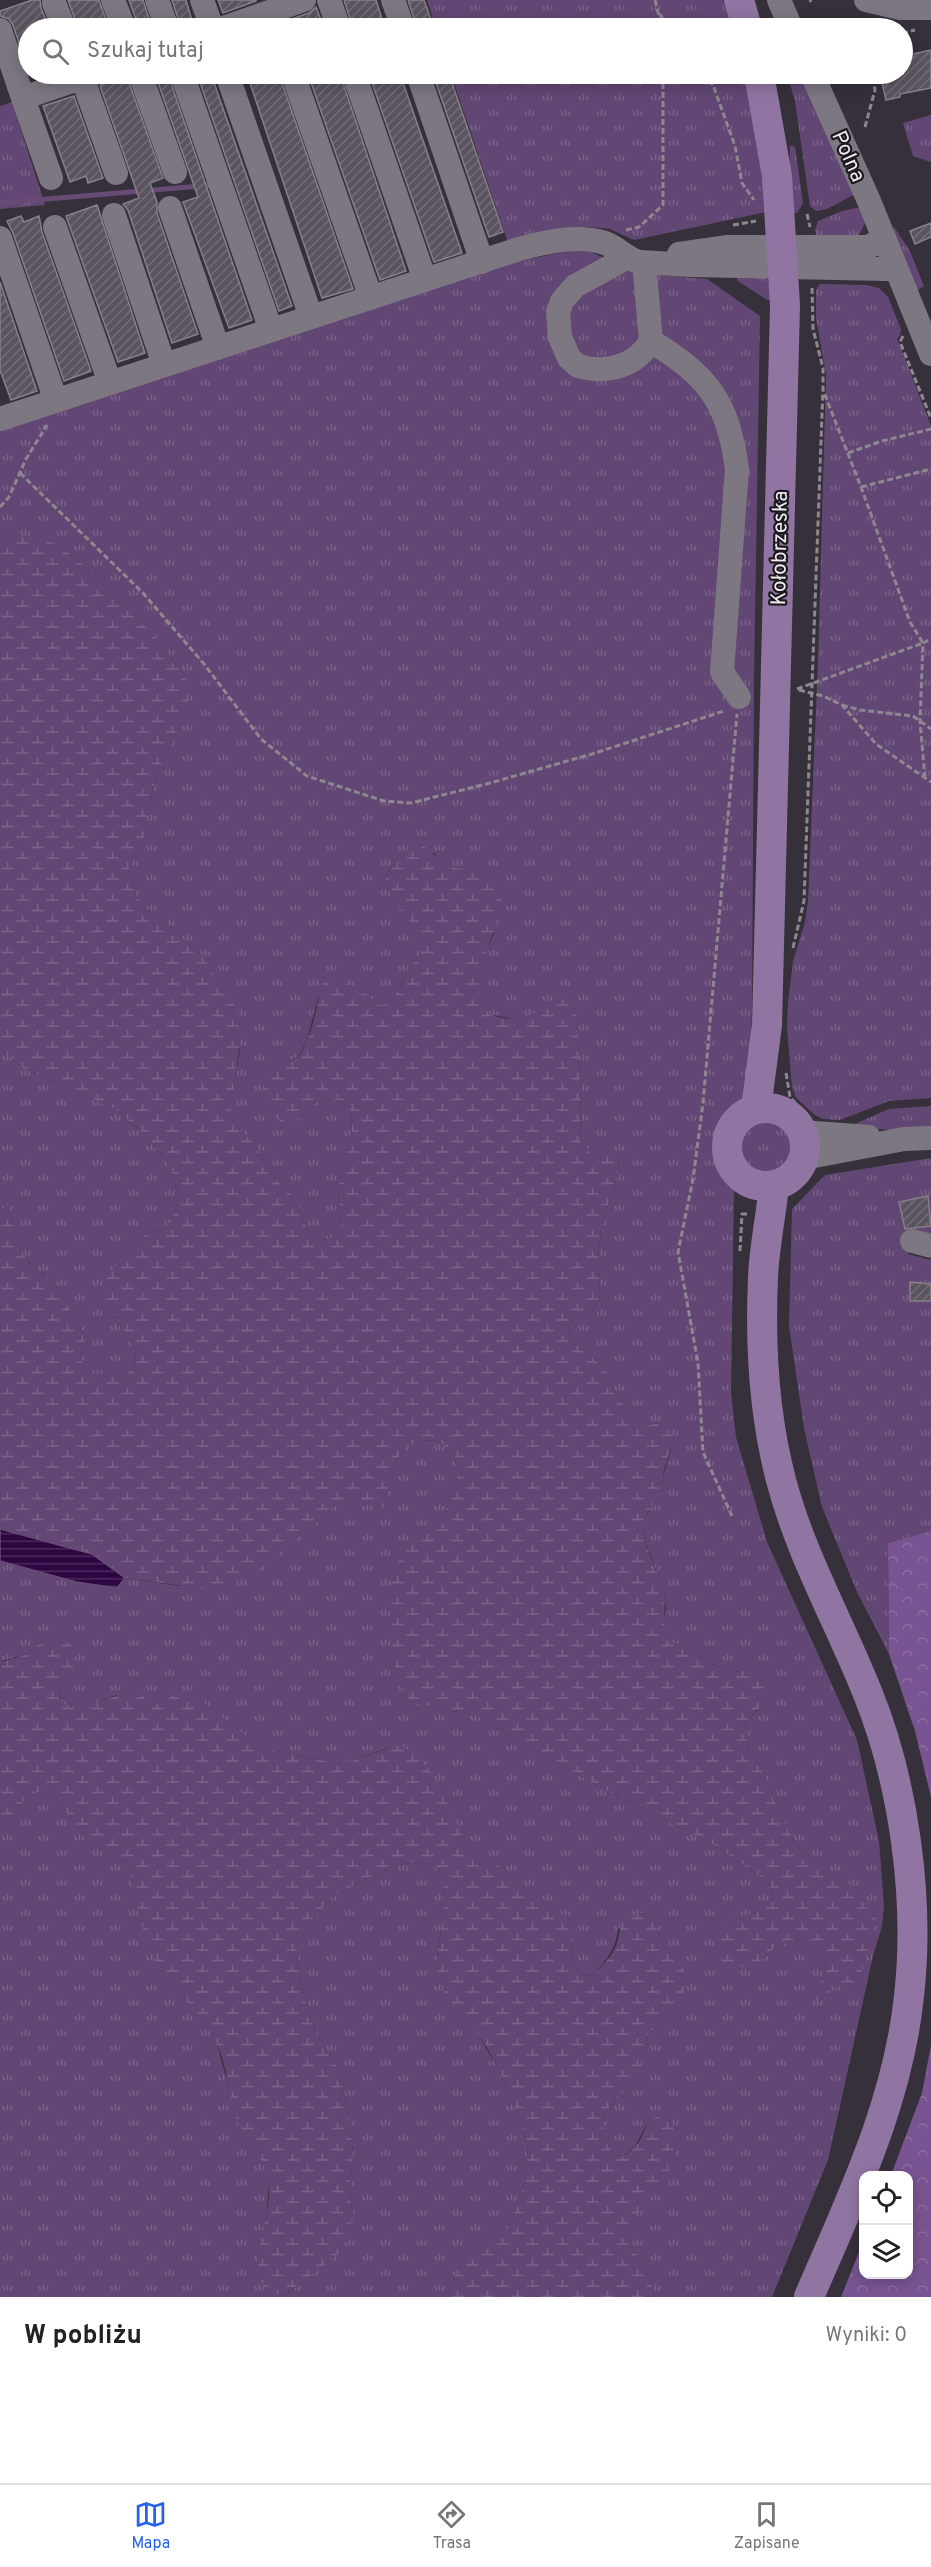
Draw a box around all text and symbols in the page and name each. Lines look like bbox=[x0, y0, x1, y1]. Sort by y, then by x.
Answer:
search box bbox=[18, 18, 913, 84]
icon: search bbox=[39, 35, 72, 68]
text: Szukaj tutaj bbox=[87, 38, 204, 65]
street label: Polna bbox=[824, 127, 871, 187]
street label: Kołobrzeska bbox=[766, 490, 795, 606]
map controls bbox=[859, 2171, 913, 2279]
button: locate bbox=[859, 2171, 913, 2225]
button: layers bbox=[859, 2225, 913, 2279]
text: W pobliżu bbox=[24, 2320, 142, 2353]
text: Wyniki: 0 bbox=[826, 2323, 907, 2349]
tab: Mapa bbox=[131, 2498, 170, 2554]
tab: Trasa bbox=[433, 2498, 471, 2554]
tab: Zapisane bbox=[734, 2498, 800, 2554]

